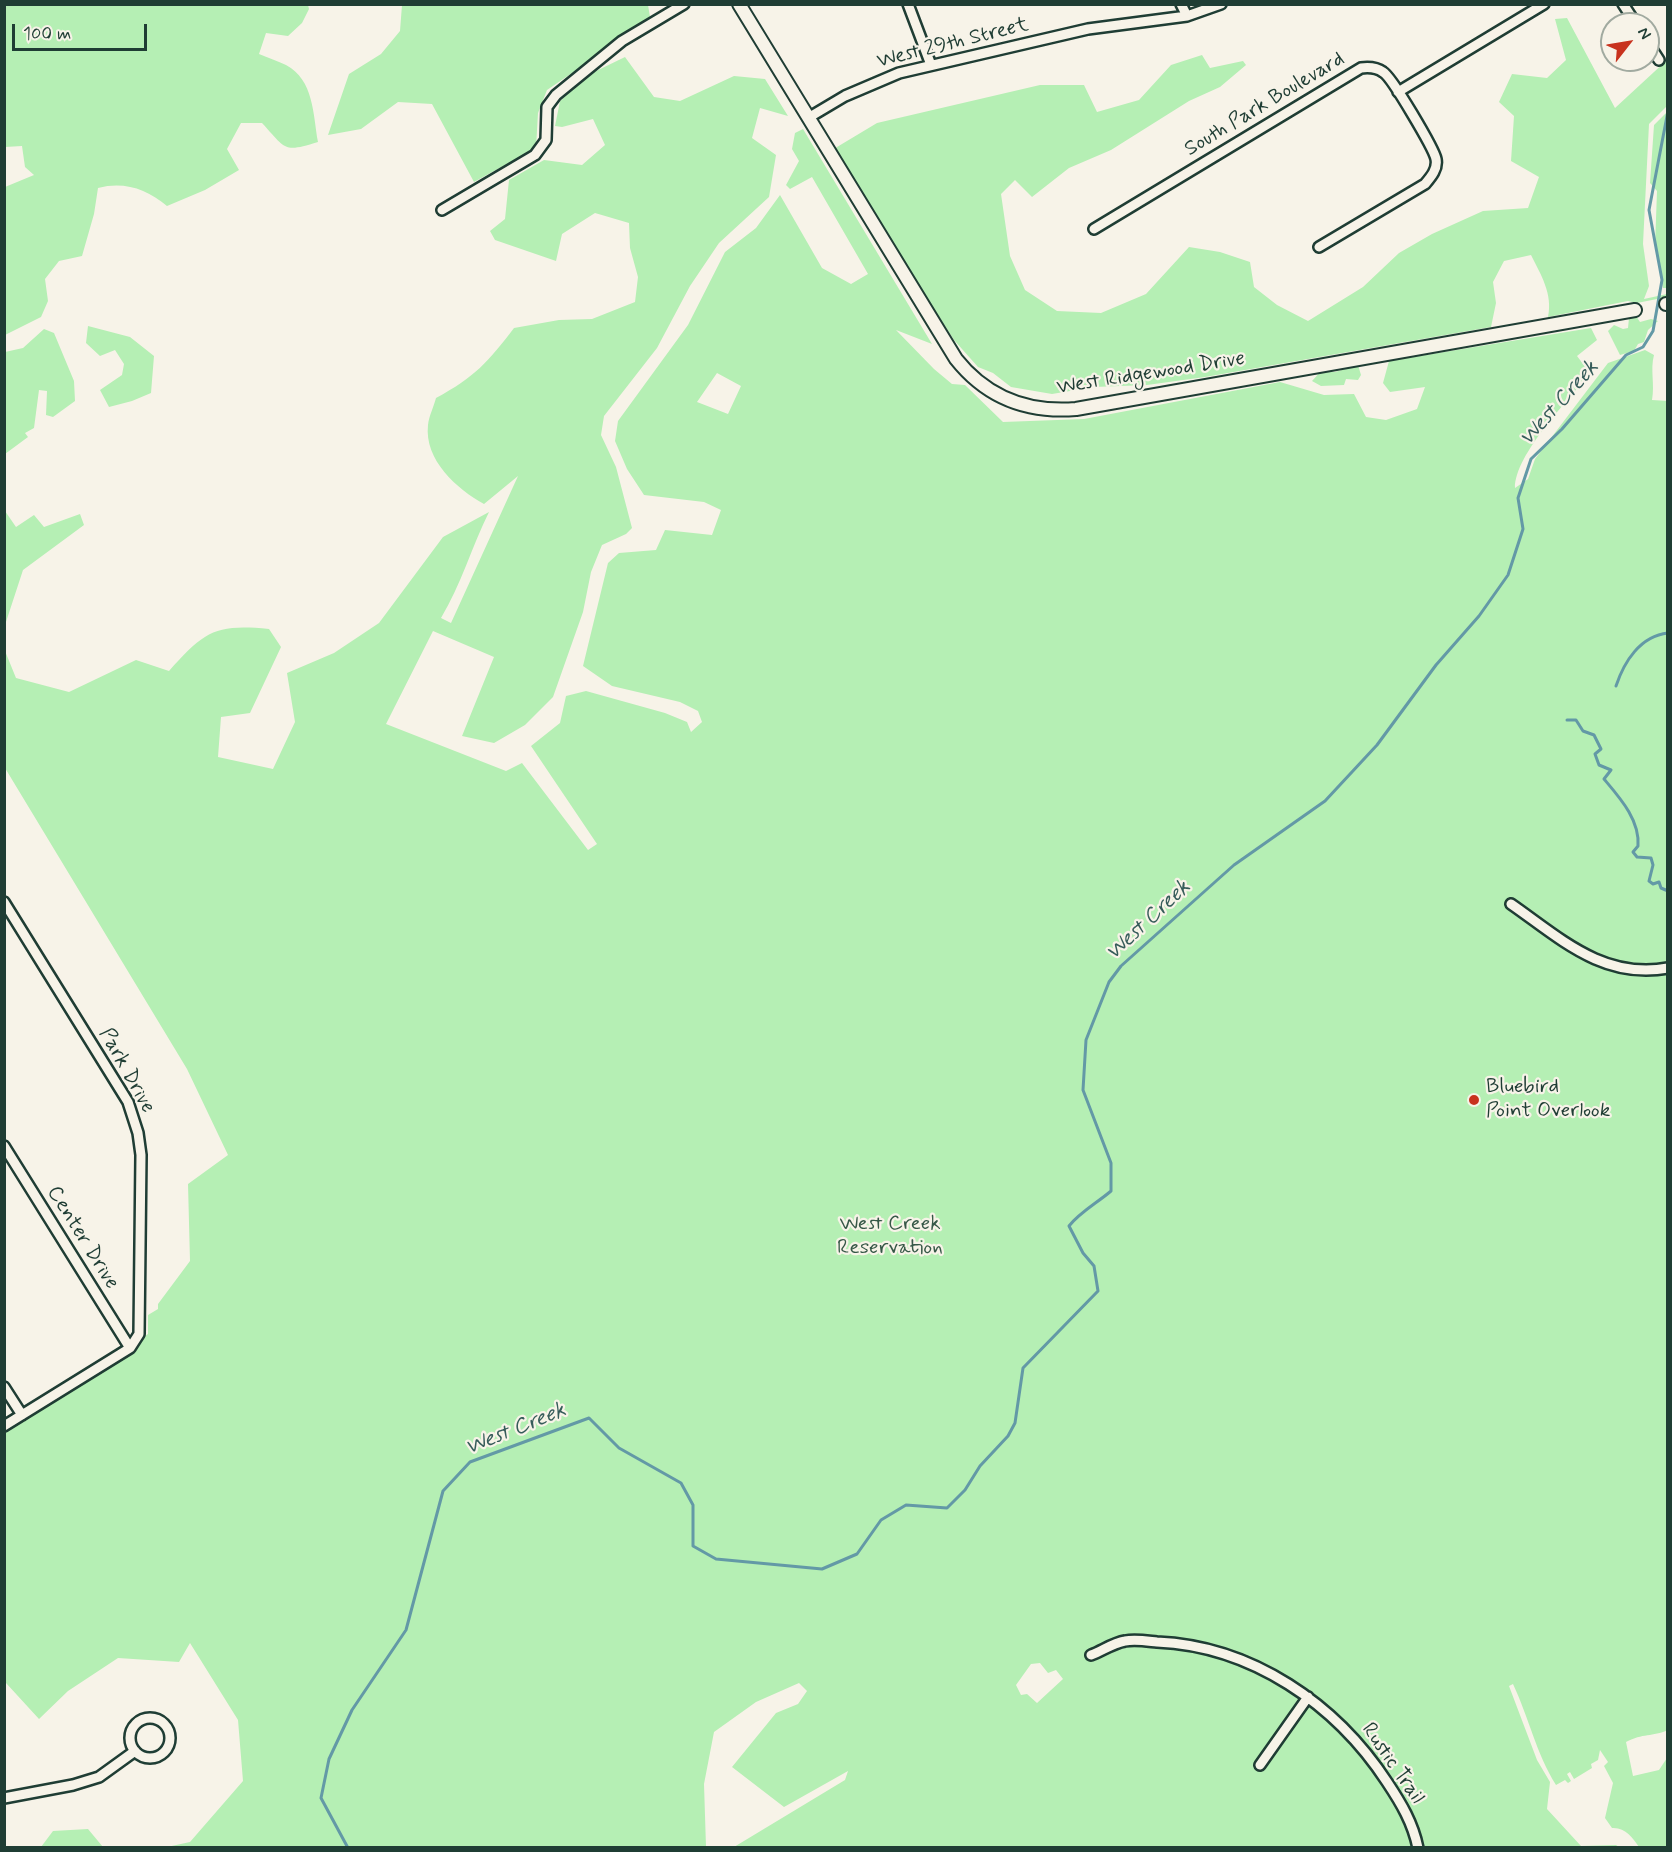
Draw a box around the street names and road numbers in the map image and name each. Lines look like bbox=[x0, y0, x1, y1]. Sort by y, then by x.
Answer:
street label: West 29th Street bbox=[875, 13, 1031, 75]
street label: South Park Boulevard bbox=[1180, 47, 1350, 163]
street label: West Ridgewood Drive bbox=[1055, 347, 1247, 401]
street label: Park Drive bbox=[92, 1024, 160, 1118]
street label: Center Drive bbox=[40, 1182, 124, 1294]
street label: Rustic Trail bbox=[1355, 1719, 1429, 1809]

